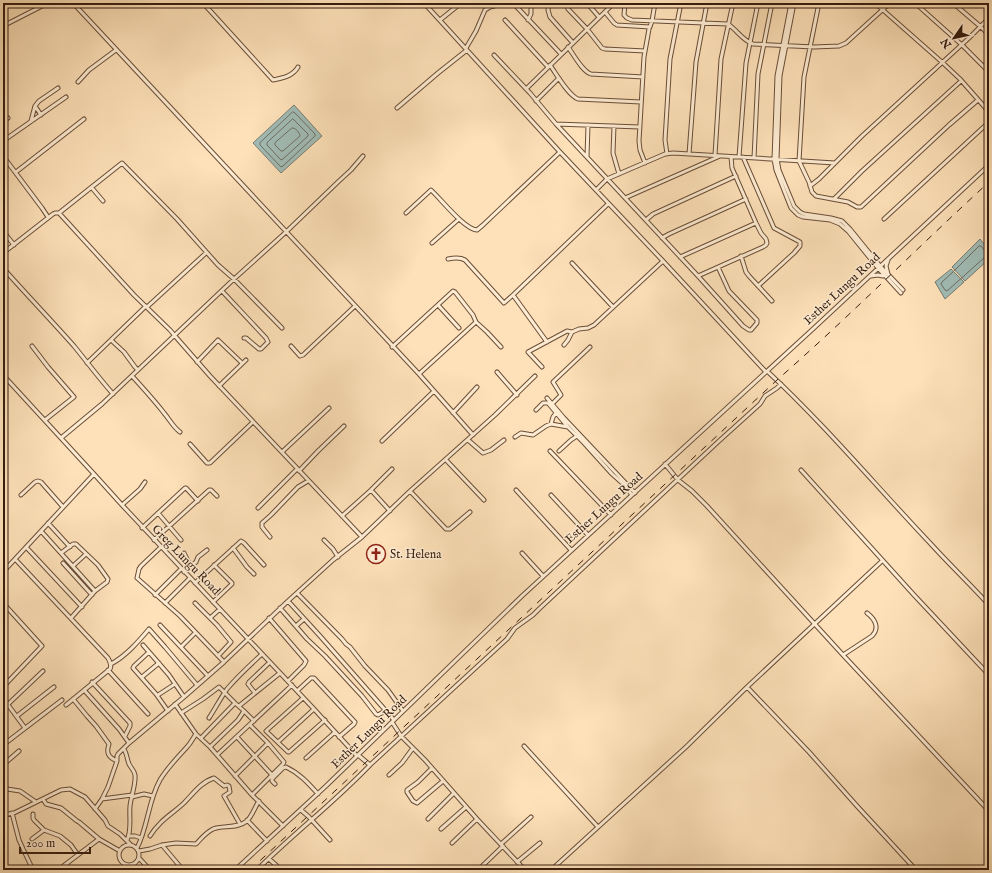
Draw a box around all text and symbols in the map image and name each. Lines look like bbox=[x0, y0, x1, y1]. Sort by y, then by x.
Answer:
north arrow bbox=[934, 18, 974, 58]
text: N bbox=[938, 35, 956, 52]
street label: Esther Lungu Road bbox=[801, 249, 884, 328]
street label: Esther Lungu Road bbox=[562, 469, 646, 547]
street label: Greg Lungu Road bbox=[149, 522, 224, 599]
church icon: St. Helena bbox=[365, 543, 387, 565]
place label: St. Helena bbox=[390, 547, 442, 562]
street label: Esther Lungu Road bbox=[328, 692, 410, 772]
scale bar bbox=[20, 829, 90, 855]
text: 200 m bbox=[26, 836, 55, 851]

